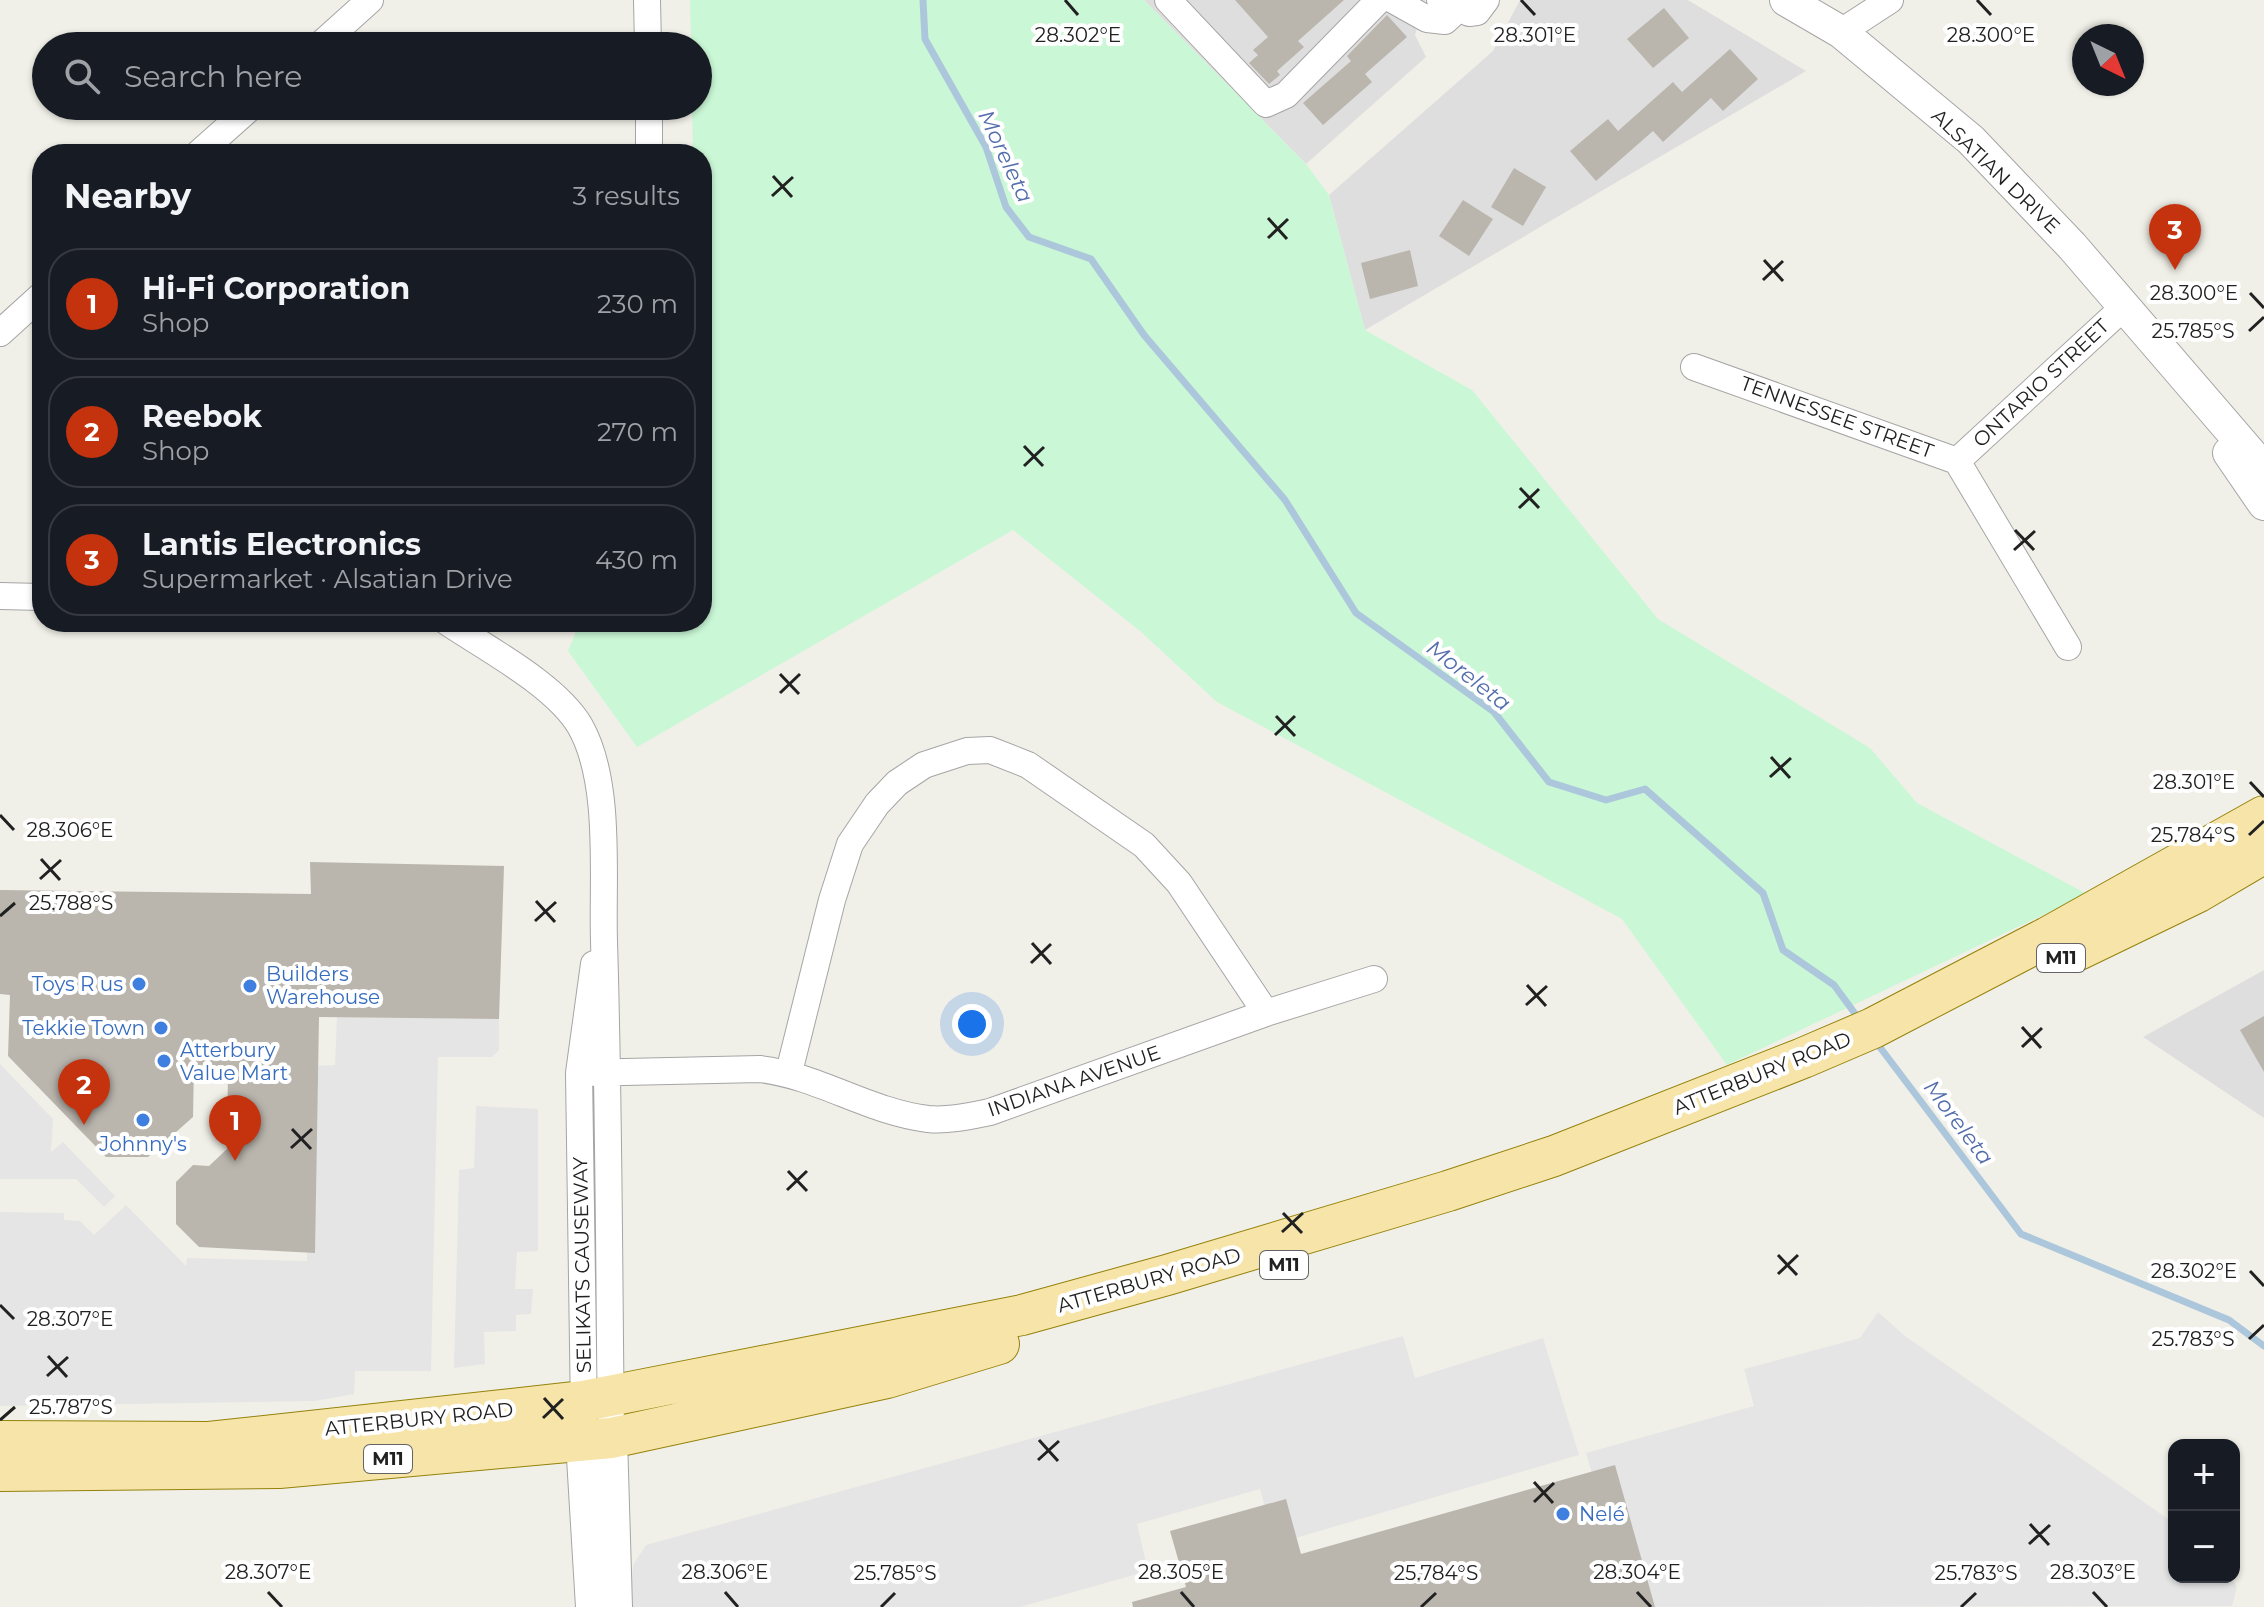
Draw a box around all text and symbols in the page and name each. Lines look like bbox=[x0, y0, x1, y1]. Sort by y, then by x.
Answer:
text: 28.302°E bbox=[1035, 23, 1121, 47]
text: 28.301°E bbox=[1494, 23, 1576, 47]
text: 28.300°E bbox=[1947, 23, 2035, 47]
north arrow bbox=[2072, 24, 2144, 96]
search box bbox=[32, 32, 712, 120]
icon: search bbox=[60, 54, 104, 98]
text: Search here bbox=[124, 58, 302, 95]
street label: ALSATIAN DRIVE bbox=[1927, 104, 2065, 238]
water label: Moreleta bbox=[972, 106, 1039, 207]
text: Nearby bbox=[64, 175, 191, 217]
text: 3 results bbox=[573, 180, 680, 212]
pin: 3 bbox=[2149, 204, 2201, 270]
text: Hi-Fi Corporation bbox=[142, 270, 410, 307]
text: 28.300°E bbox=[2150, 281, 2238, 305]
text: 1 bbox=[87, 288, 97, 320]
text: 230 m bbox=[597, 288, 678, 320]
text: Shop bbox=[142, 307, 210, 339]
street label: ONTARIO STREET bbox=[1968, 314, 2114, 452]
text: 25.785°S bbox=[2152, 319, 2234, 343]
street label: TENNESSEE STREET bbox=[1737, 371, 1937, 463]
text: Reebok bbox=[142, 398, 262, 435]
text: 2 bbox=[84, 416, 100, 448]
text: 270 m bbox=[597, 416, 678, 448]
text: Shop bbox=[142, 435, 210, 467]
text: Lantis Electronics bbox=[142, 526, 421, 563]
text: 3 bbox=[84, 544, 100, 576]
text: 430 m bbox=[595, 544, 678, 576]
text: Supermarket · Alsatian Drive bbox=[142, 563, 513, 595]
water label: Moreleta bbox=[1421, 634, 1516, 717]
text: 28.301°E bbox=[2153, 770, 2235, 794]
text: 28.306°E bbox=[27, 818, 113, 842]
text: 25.784°S bbox=[2151, 823, 2235, 847]
text: 25.788°S bbox=[29, 891, 113, 915]
road number: M11 bbox=[2037, 944, 2085, 972]
place label: Builders Warehouse bbox=[266, 962, 380, 1009]
place label: Toys R us bbox=[32, 972, 123, 996]
marker: Toys R us bbox=[130, 975, 148, 993]
marker: Builders Warehouse bbox=[241, 977, 259, 995]
your location bbox=[952, 1004, 992, 1044]
place label: Tekkie Town bbox=[22, 1016, 145, 1040]
marker: Tekkie Town bbox=[152, 1019, 170, 1037]
street label: ATTERBURY ROAD bbox=[1670, 1026, 1854, 1120]
place label: Atterbury Value Mart bbox=[180, 1038, 288, 1085]
street label: INDIANA AVENUE bbox=[984, 1040, 1164, 1122]
marker: Atterbury Value Mart bbox=[155, 1052, 173, 1070]
pin: 2 bbox=[58, 1059, 110, 1125]
water label: Moreleta bbox=[1918, 1075, 1999, 1170]
pin: 1 bbox=[209, 1095, 261, 1161]
marker: Johnny's bbox=[134, 1111, 152, 1129]
place label: Johnny's bbox=[98, 1132, 187, 1156]
street label: SELIKATS CAUSEWAY bbox=[568, 1156, 596, 1373]
street label: ATTERBURY ROAD bbox=[1055, 1242, 1243, 1318]
road number: M11 bbox=[1260, 1251, 1308, 1279]
text: 28.302°E bbox=[2151, 1259, 2237, 1283]
text: 28.307°E bbox=[27, 1307, 113, 1331]
text: 25.783°S bbox=[2152, 1327, 2234, 1351]
text: 25.787°S bbox=[29, 1395, 113, 1419]
street label: ATTERBURY ROAD bbox=[323, 1397, 515, 1441]
map controls bbox=[2168, 1439, 2240, 1583]
button: + bbox=[2168, 1439, 2240, 1511]
road number: M11 bbox=[364, 1445, 412, 1473]
place label: Nelé bbox=[1579, 1502, 1625, 1526]
marker: Nelé bbox=[1554, 1505, 1572, 1523]
button: − bbox=[2168, 1511, 2240, 1583]
text: 28.307°E bbox=[225, 1560, 311, 1584]
text: 28.306°E bbox=[682, 1560, 768, 1584]
text: 28.305°E bbox=[1138, 1560, 1224, 1584]
text: 28.304°E bbox=[1593, 1560, 1681, 1584]
text: 28.303°E bbox=[2050, 1560, 2136, 1584]
text: 25.785°S bbox=[854, 1561, 936, 1585]
text: 25.784°S bbox=[1394, 1561, 1478, 1585]
text: 25.783°S bbox=[1935, 1561, 2017, 1585]

